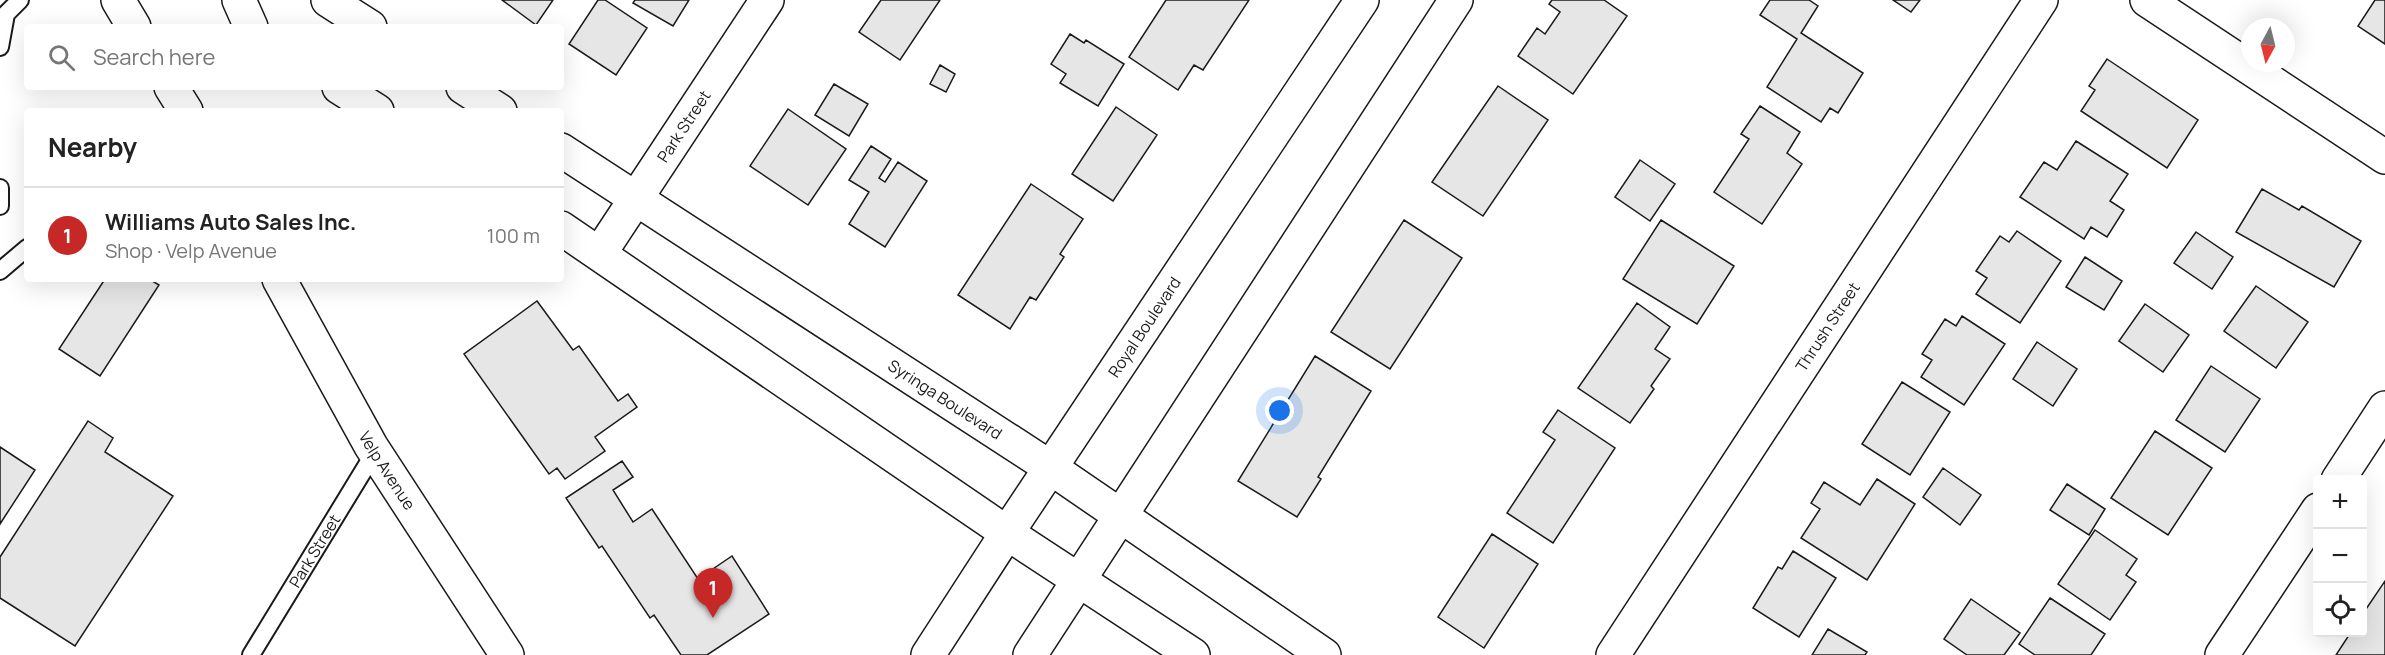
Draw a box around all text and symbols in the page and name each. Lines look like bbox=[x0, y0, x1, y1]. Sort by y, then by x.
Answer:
north arrow bbox=[2241, 18, 2295, 72]
search box bbox=[24, 24, 564, 90]
icon: search bbox=[45, 41, 78, 74]
text: Search here bbox=[93, 42, 215, 72]
street label: Park Street bbox=[652, 86, 716, 166]
text: Nearby bbox=[48, 129, 137, 165]
text: Williams Auto Sales Inc. bbox=[105, 207, 356, 237]
text: 1 bbox=[63, 222, 72, 249]
text: 100 m bbox=[487, 222, 540, 249]
text: Shop · Velp Avenue bbox=[105, 237, 277, 264]
street label: Royal Boulevard bbox=[1103, 272, 1186, 381]
street label: Thrush Street bbox=[1790, 278, 1865, 376]
street label: Syringa Boulevard bbox=[884, 354, 1007, 444]
your location bbox=[1265, 396, 1294, 425]
street label: Velp Avenue bbox=[354, 427, 421, 514]
map controls bbox=[2313, 475, 2367, 637]
button: + bbox=[2313, 475, 2367, 529]
street label: Park Street bbox=[284, 510, 345, 592]
button: − bbox=[2313, 529, 2367, 583]
pin: 1 bbox=[694, 568, 732, 618]
button: locate bbox=[2313, 583, 2367, 637]

